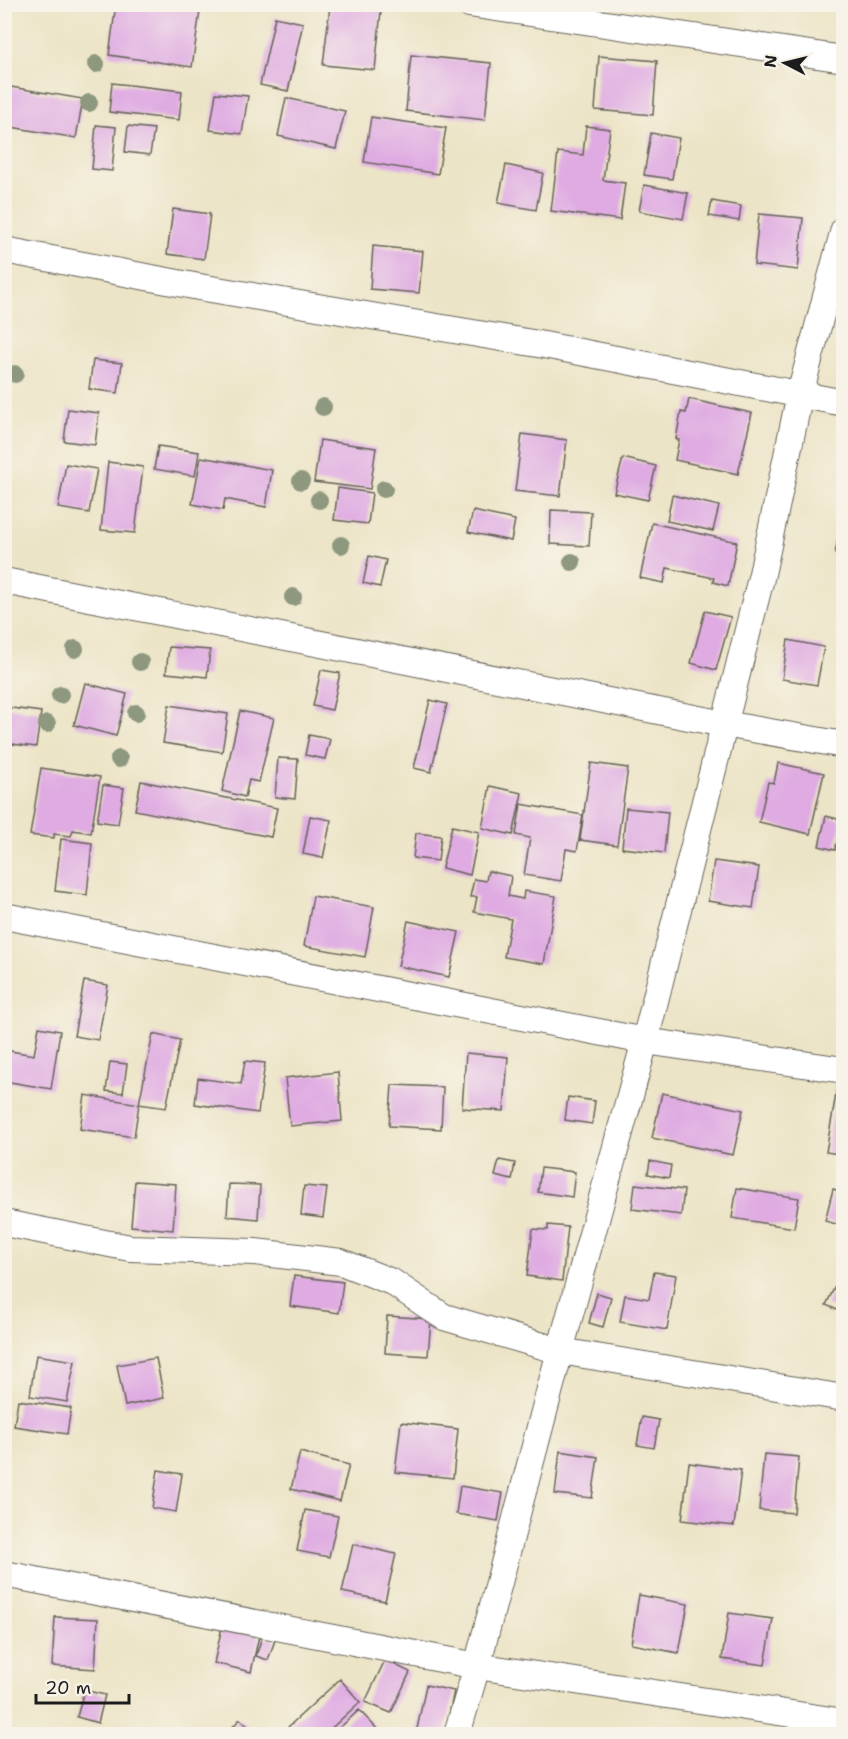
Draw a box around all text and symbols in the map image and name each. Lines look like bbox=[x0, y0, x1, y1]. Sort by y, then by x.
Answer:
north arrow bbox=[755, 33, 815, 93]
text: N bbox=[759, 54, 782, 69]
scale bar bbox=[36, 1667, 129, 1705]
text: 20 m bbox=[45, 1676, 91, 1700]

